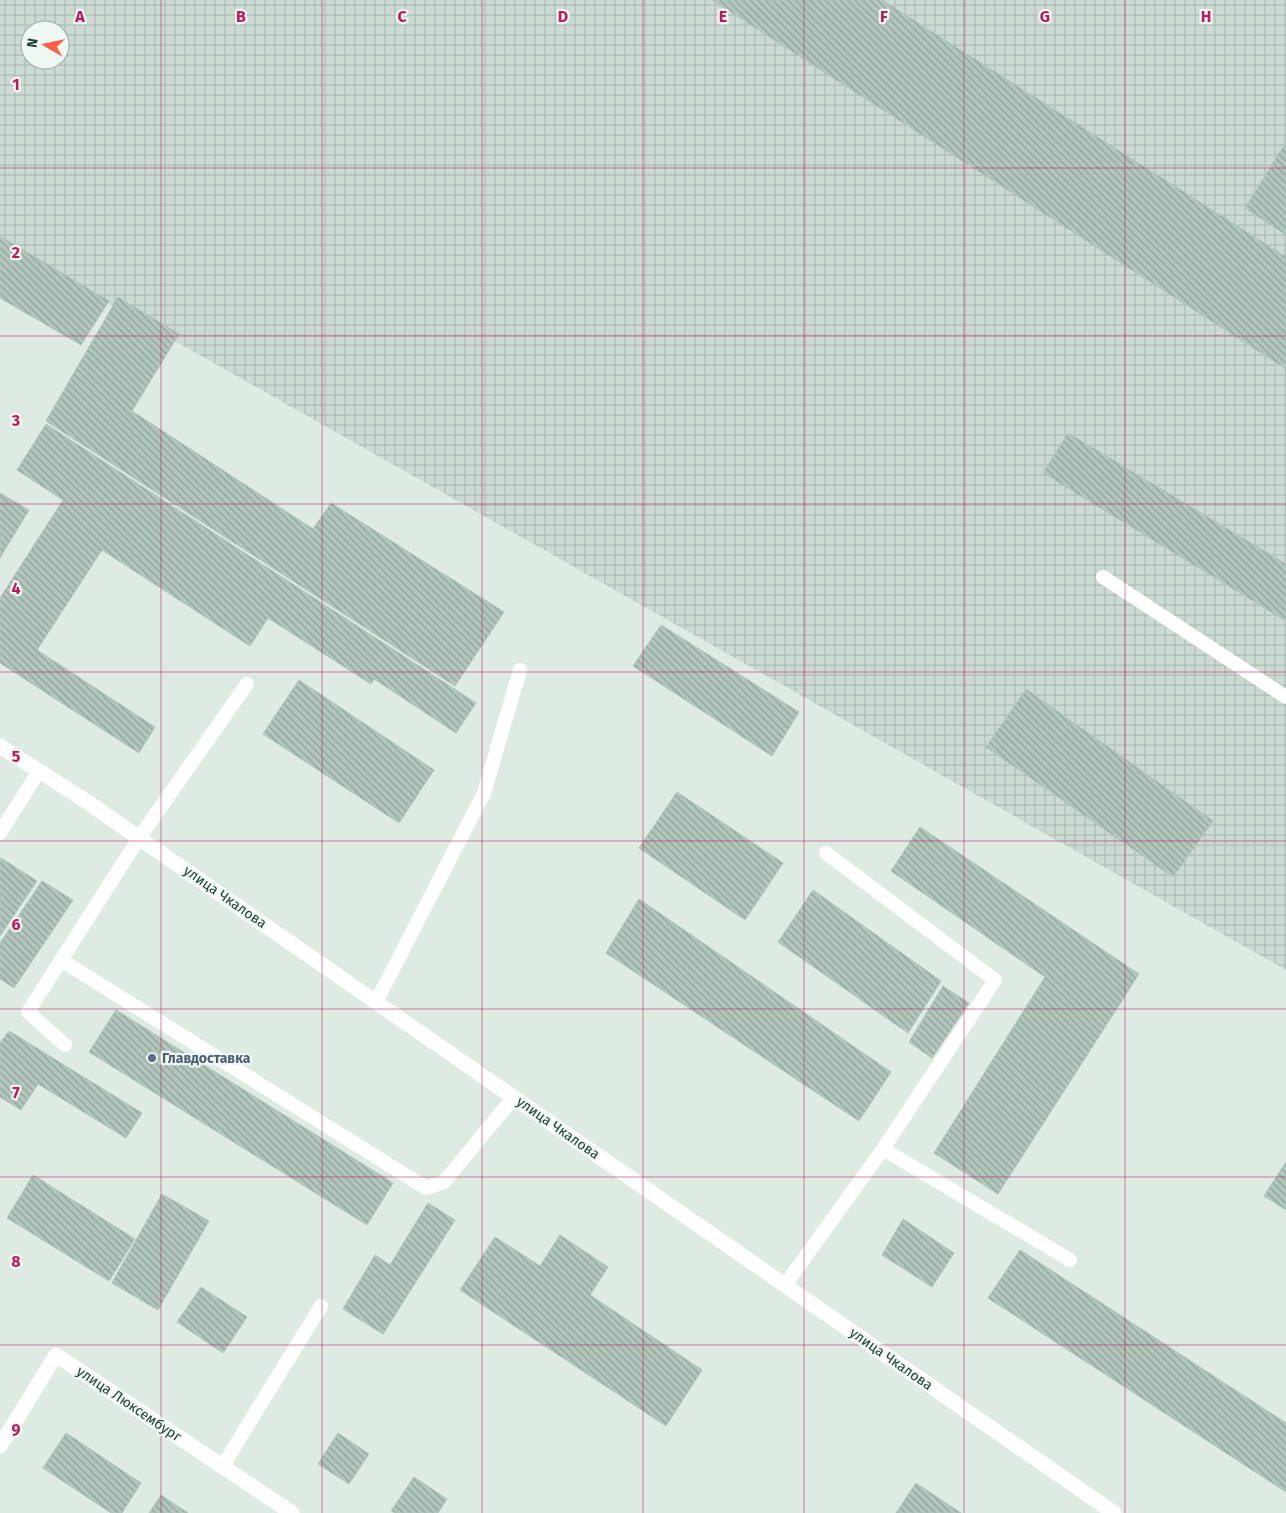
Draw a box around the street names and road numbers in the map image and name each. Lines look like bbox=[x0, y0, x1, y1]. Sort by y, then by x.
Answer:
street label: улица Чкалова bbox=[180, 862, 270, 932]
street label: улица Чкалова bbox=[513, 1093, 603, 1163]
street label: улица Чкалова bbox=[846, 1324, 936, 1394]
street label: улица Люксембург bbox=[73, 1363, 185, 1445]

